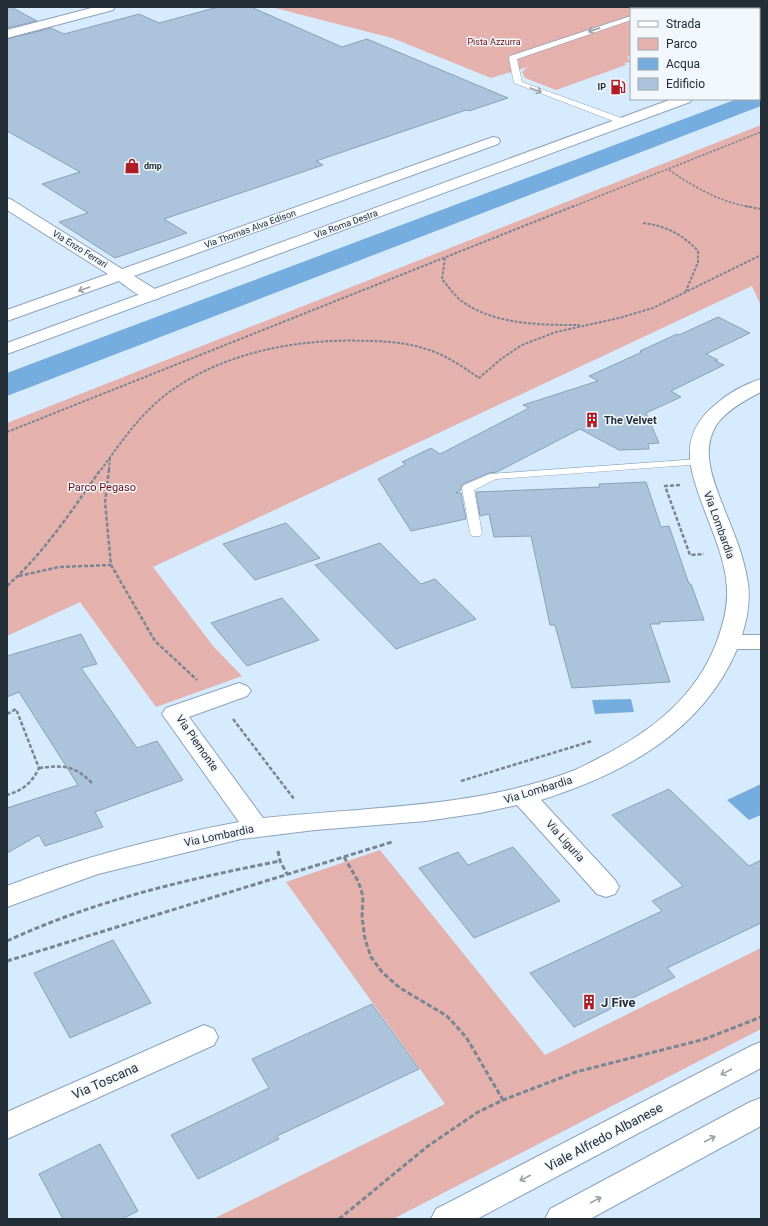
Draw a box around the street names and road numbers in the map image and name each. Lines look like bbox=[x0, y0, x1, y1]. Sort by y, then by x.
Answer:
street label: Via Thomas Alva Edison bbox=[203, 208, 297, 250]
street label: Via Roma Destra bbox=[313, 208, 379, 240]
street label: Via Enzo Ferrari bbox=[51, 228, 109, 270]
street label: Via Lombardia bbox=[701, 489, 737, 561]
street label: Via Piemonte bbox=[173, 713, 221, 774]
street label: Via Lombardia bbox=[502, 773, 574, 807]
street label: Via Liguria bbox=[543, 817, 587, 865]
street label: Via Lombardia bbox=[183, 822, 255, 850]
street label: Via Toscana bbox=[70, 1060, 140, 1102]
street label: Viale Alfredo Albanese bbox=[543, 1100, 665, 1174]

